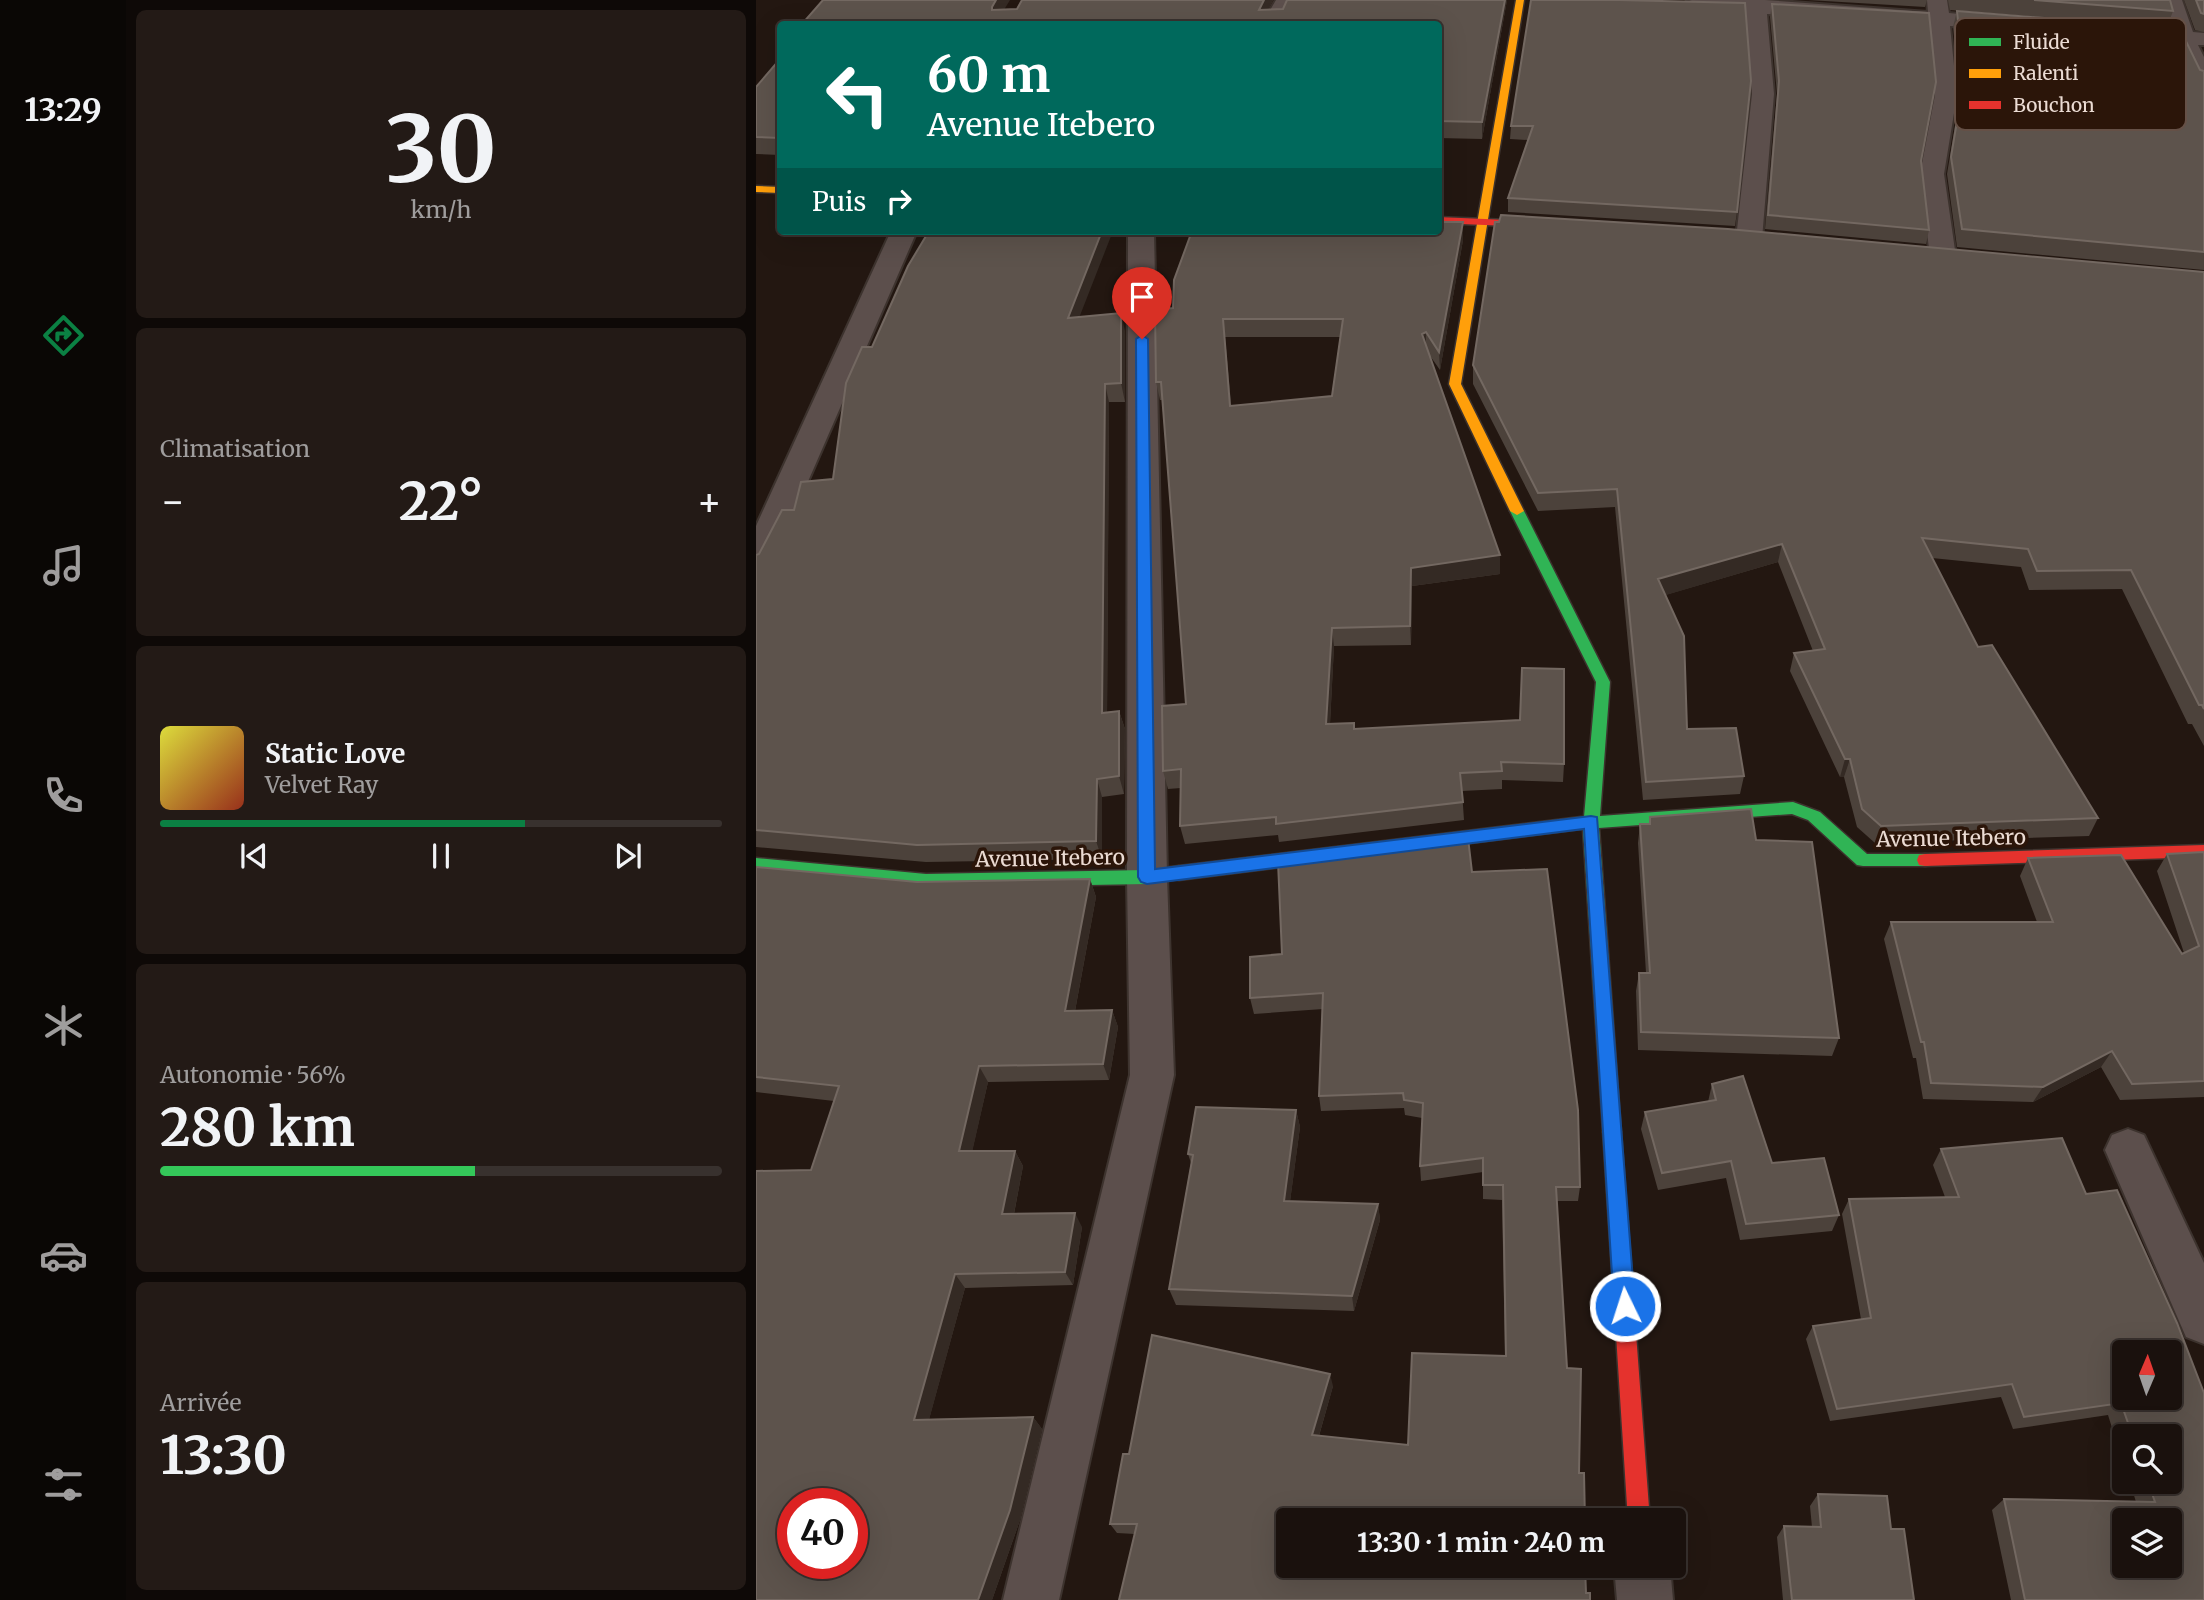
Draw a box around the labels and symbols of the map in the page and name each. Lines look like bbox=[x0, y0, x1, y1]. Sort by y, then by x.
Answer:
legend bbox=[1955, 18, 2186, 130]
text: Fluide bbox=[2013, 30, 2070, 54]
text: Ralenti bbox=[2013, 61, 2078, 85]
text: Bouchon bbox=[2013, 93, 2095, 117]
pin bbox=[1112, 267, 1172, 339]
street label: Avenue Itebero bbox=[1875, 823, 2026, 853]
street label: Avenue Itebero bbox=[974, 843, 1125, 873]
position arrow bbox=[1588, 1269, 1662, 1343]
north arrow bbox=[2112, 1340, 2182, 1410]
speed limit sign: 40 bbox=[777, 1488, 868, 1579]

